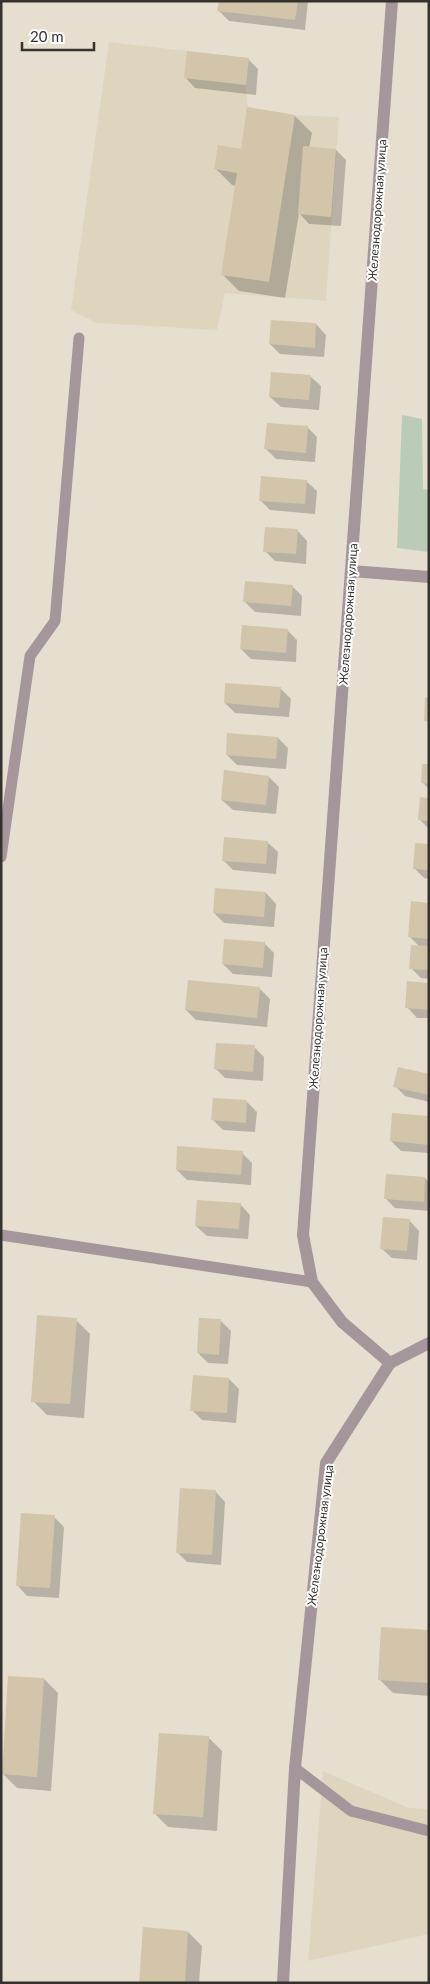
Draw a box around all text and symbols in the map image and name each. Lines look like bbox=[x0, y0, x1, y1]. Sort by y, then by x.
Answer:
scale bar bbox=[22, 20, 95, 52]
text: 20 m bbox=[30, 27, 64, 45]
street label: Железнодорожная улица bbox=[365, 139, 389, 281]
street label: Железнодорожная улица bbox=[336, 543, 360, 685]
street label: Железнодорожная улица bbox=[306, 947, 330, 1089]
street label: Железнодорожная улица bbox=[304, 1464, 336, 1606]

